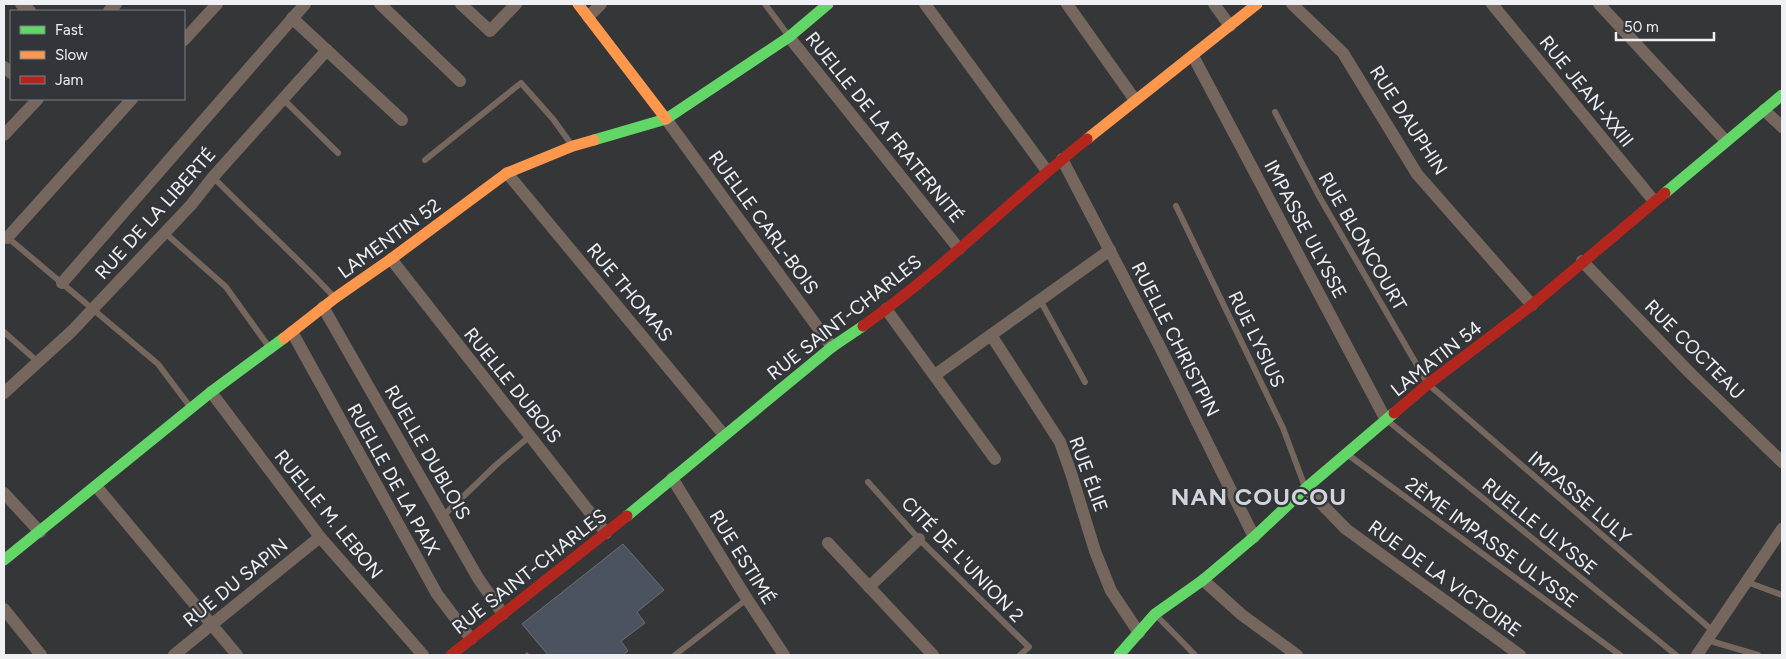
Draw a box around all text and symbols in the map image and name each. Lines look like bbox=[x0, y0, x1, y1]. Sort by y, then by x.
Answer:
legend bbox=[10, 10, 185, 100]
scale bar bbox=[1616, 10, 1714, 42]
text: 50 m bbox=[1624, 18, 1659, 36]
text: Fast bbox=[55, 21, 84, 39]
street label: RUELLE DE LA FRATERNITÉ bbox=[801, 27, 969, 227]
street label: RUE JEAN-XXIII bbox=[1535, 31, 1639, 152]
text: Slow bbox=[55, 46, 88, 64]
street label: RUE DAUPHIN bbox=[1365, 61, 1452, 179]
text: Jam bbox=[55, 71, 83, 89]
street label: RUE DE LA LIBERTÉ bbox=[90, 143, 221, 284]
street label: RUELLE CARL-BOIS bbox=[704, 146, 823, 299]
street label: IMPASSE ULYSSE bbox=[1259, 156, 1352, 302]
street label: RUE BLONCOURT bbox=[1314, 168, 1412, 315]
street label: LAMENTIN 52 bbox=[333, 193, 445, 283]
street label: RUE THOMAS bbox=[582, 238, 677, 346]
street label: RUE SAINT-CHARLES bbox=[763, 250, 926, 385]
street label: RUELLE CHRISTPIN bbox=[1127, 258, 1224, 420]
street label: RUE LYSIUS bbox=[1223, 287, 1290, 391]
street label: RUE COCTEAU bbox=[1640, 295, 1749, 404]
street label: LAMATIN 54 bbox=[1386, 316, 1487, 401]
street label: RUELLE DUBOIS bbox=[459, 323, 566, 448]
street label: RUELLE DUBLOIS bbox=[380, 381, 475, 524]
street label: RUELLE DE LA PAIX bbox=[342, 400, 445, 559]
street label: RUE ÉLIE bbox=[1064, 433, 1113, 515]
street label: RUELLE M. LEBON bbox=[270, 445, 388, 583]
street label: IMPASSE LULY bbox=[1524, 446, 1636, 549]
street label: 2ÈME IMPASSE ULYSSE bbox=[1401, 472, 1582, 613]
street label: RUELLE ULYSSE bbox=[1478, 473, 1602, 580]
district label: NAN COUCOU bbox=[1171, 482, 1347, 511]
street label: CITÉ DE L'UNION 2 bbox=[897, 492, 1029, 627]
street label: RUE SAINT-CHARLES bbox=[448, 504, 611, 639]
street label: RUE ESTIMÉ bbox=[704, 506, 781, 609]
street label: RUE DE LA VICTOIRE bbox=[1364, 515, 1526, 642]
street label: RUE DU SAPIN bbox=[178, 533, 292, 632]

